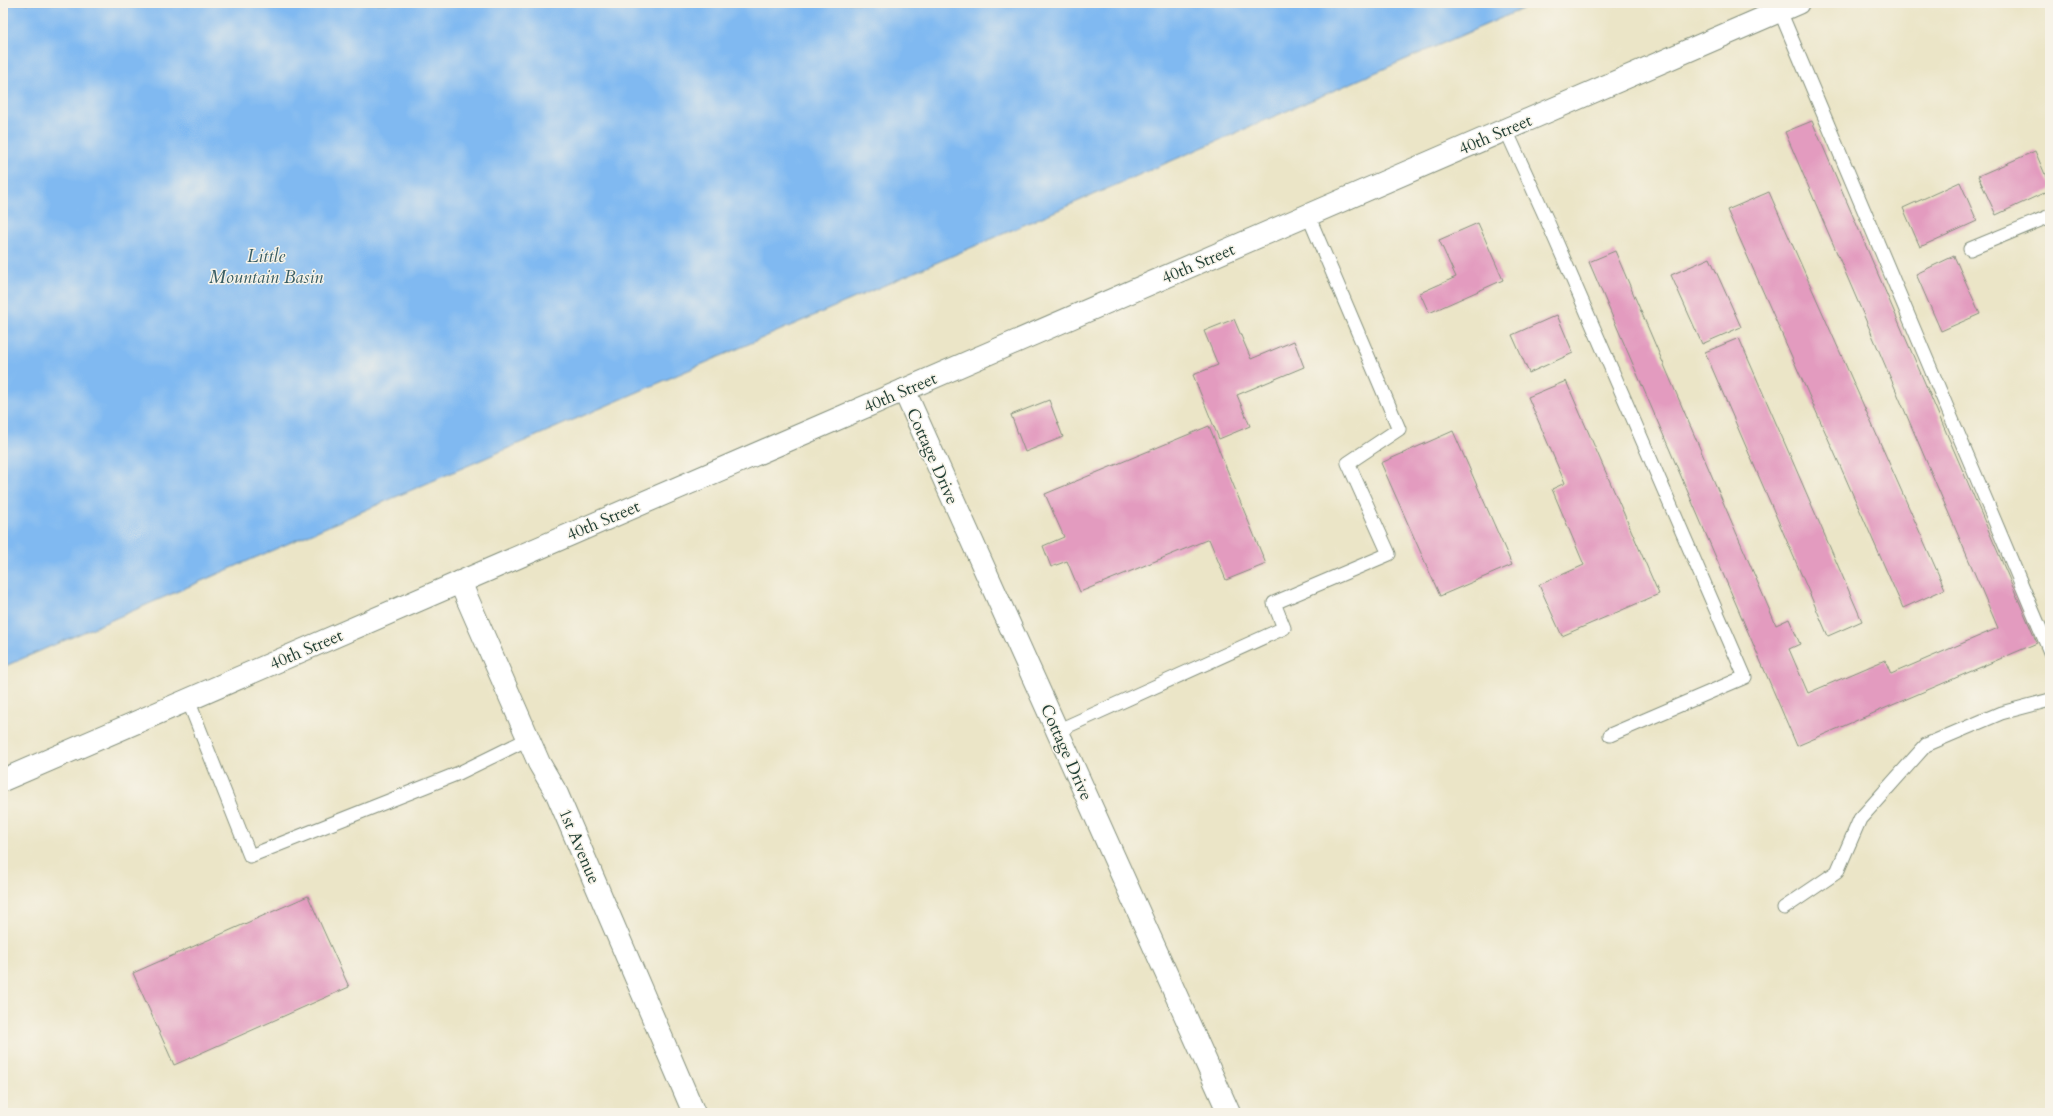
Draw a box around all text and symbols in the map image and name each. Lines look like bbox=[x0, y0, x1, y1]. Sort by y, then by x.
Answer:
street label: 40th Street bbox=[1455, 108, 1536, 160]
street label: 40th Street bbox=[1158, 237, 1239, 289]
water label: Little Mountain Basin bbox=[209, 244, 323, 290]
street label: 40th Street bbox=[860, 366, 941, 418]
street label: Cottage Drive bbox=[901, 404, 964, 508]
street label: 40th Street bbox=[563, 494, 644, 546]
street label: 40th Street bbox=[266, 623, 347, 675]
street label: Cottage Drive bbox=[1035, 700, 1098, 804]
street label: 1st Avenue bbox=[553, 805, 606, 887]

